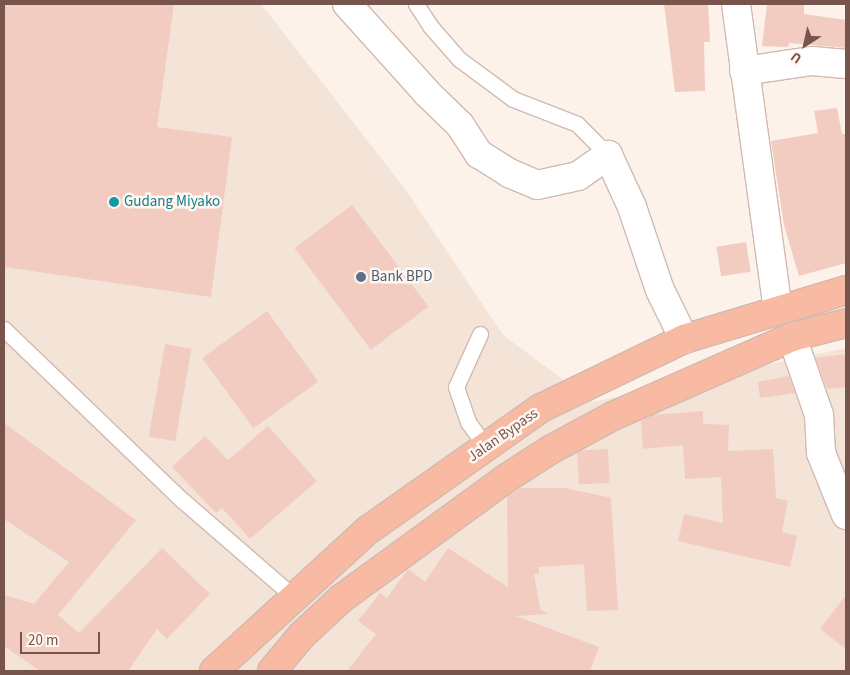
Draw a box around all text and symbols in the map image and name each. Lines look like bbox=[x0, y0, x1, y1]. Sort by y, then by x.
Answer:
north arrow bbox=[780, 20, 830, 70]
text: U bbox=[787, 46, 806, 68]
place label: Gudang Miyako bbox=[124, 193, 220, 211]
marker: Gudang Miyako bbox=[108, 196, 120, 208]
place label: Bank BPD bbox=[371, 268, 433, 286]
marker: Bank BPD bbox=[355, 271, 367, 283]
street label: Jalan Bypass bbox=[465, 404, 541, 466]
scale bar bbox=[22, 622, 102, 654]
text: 20 m bbox=[28, 630, 58, 651]

